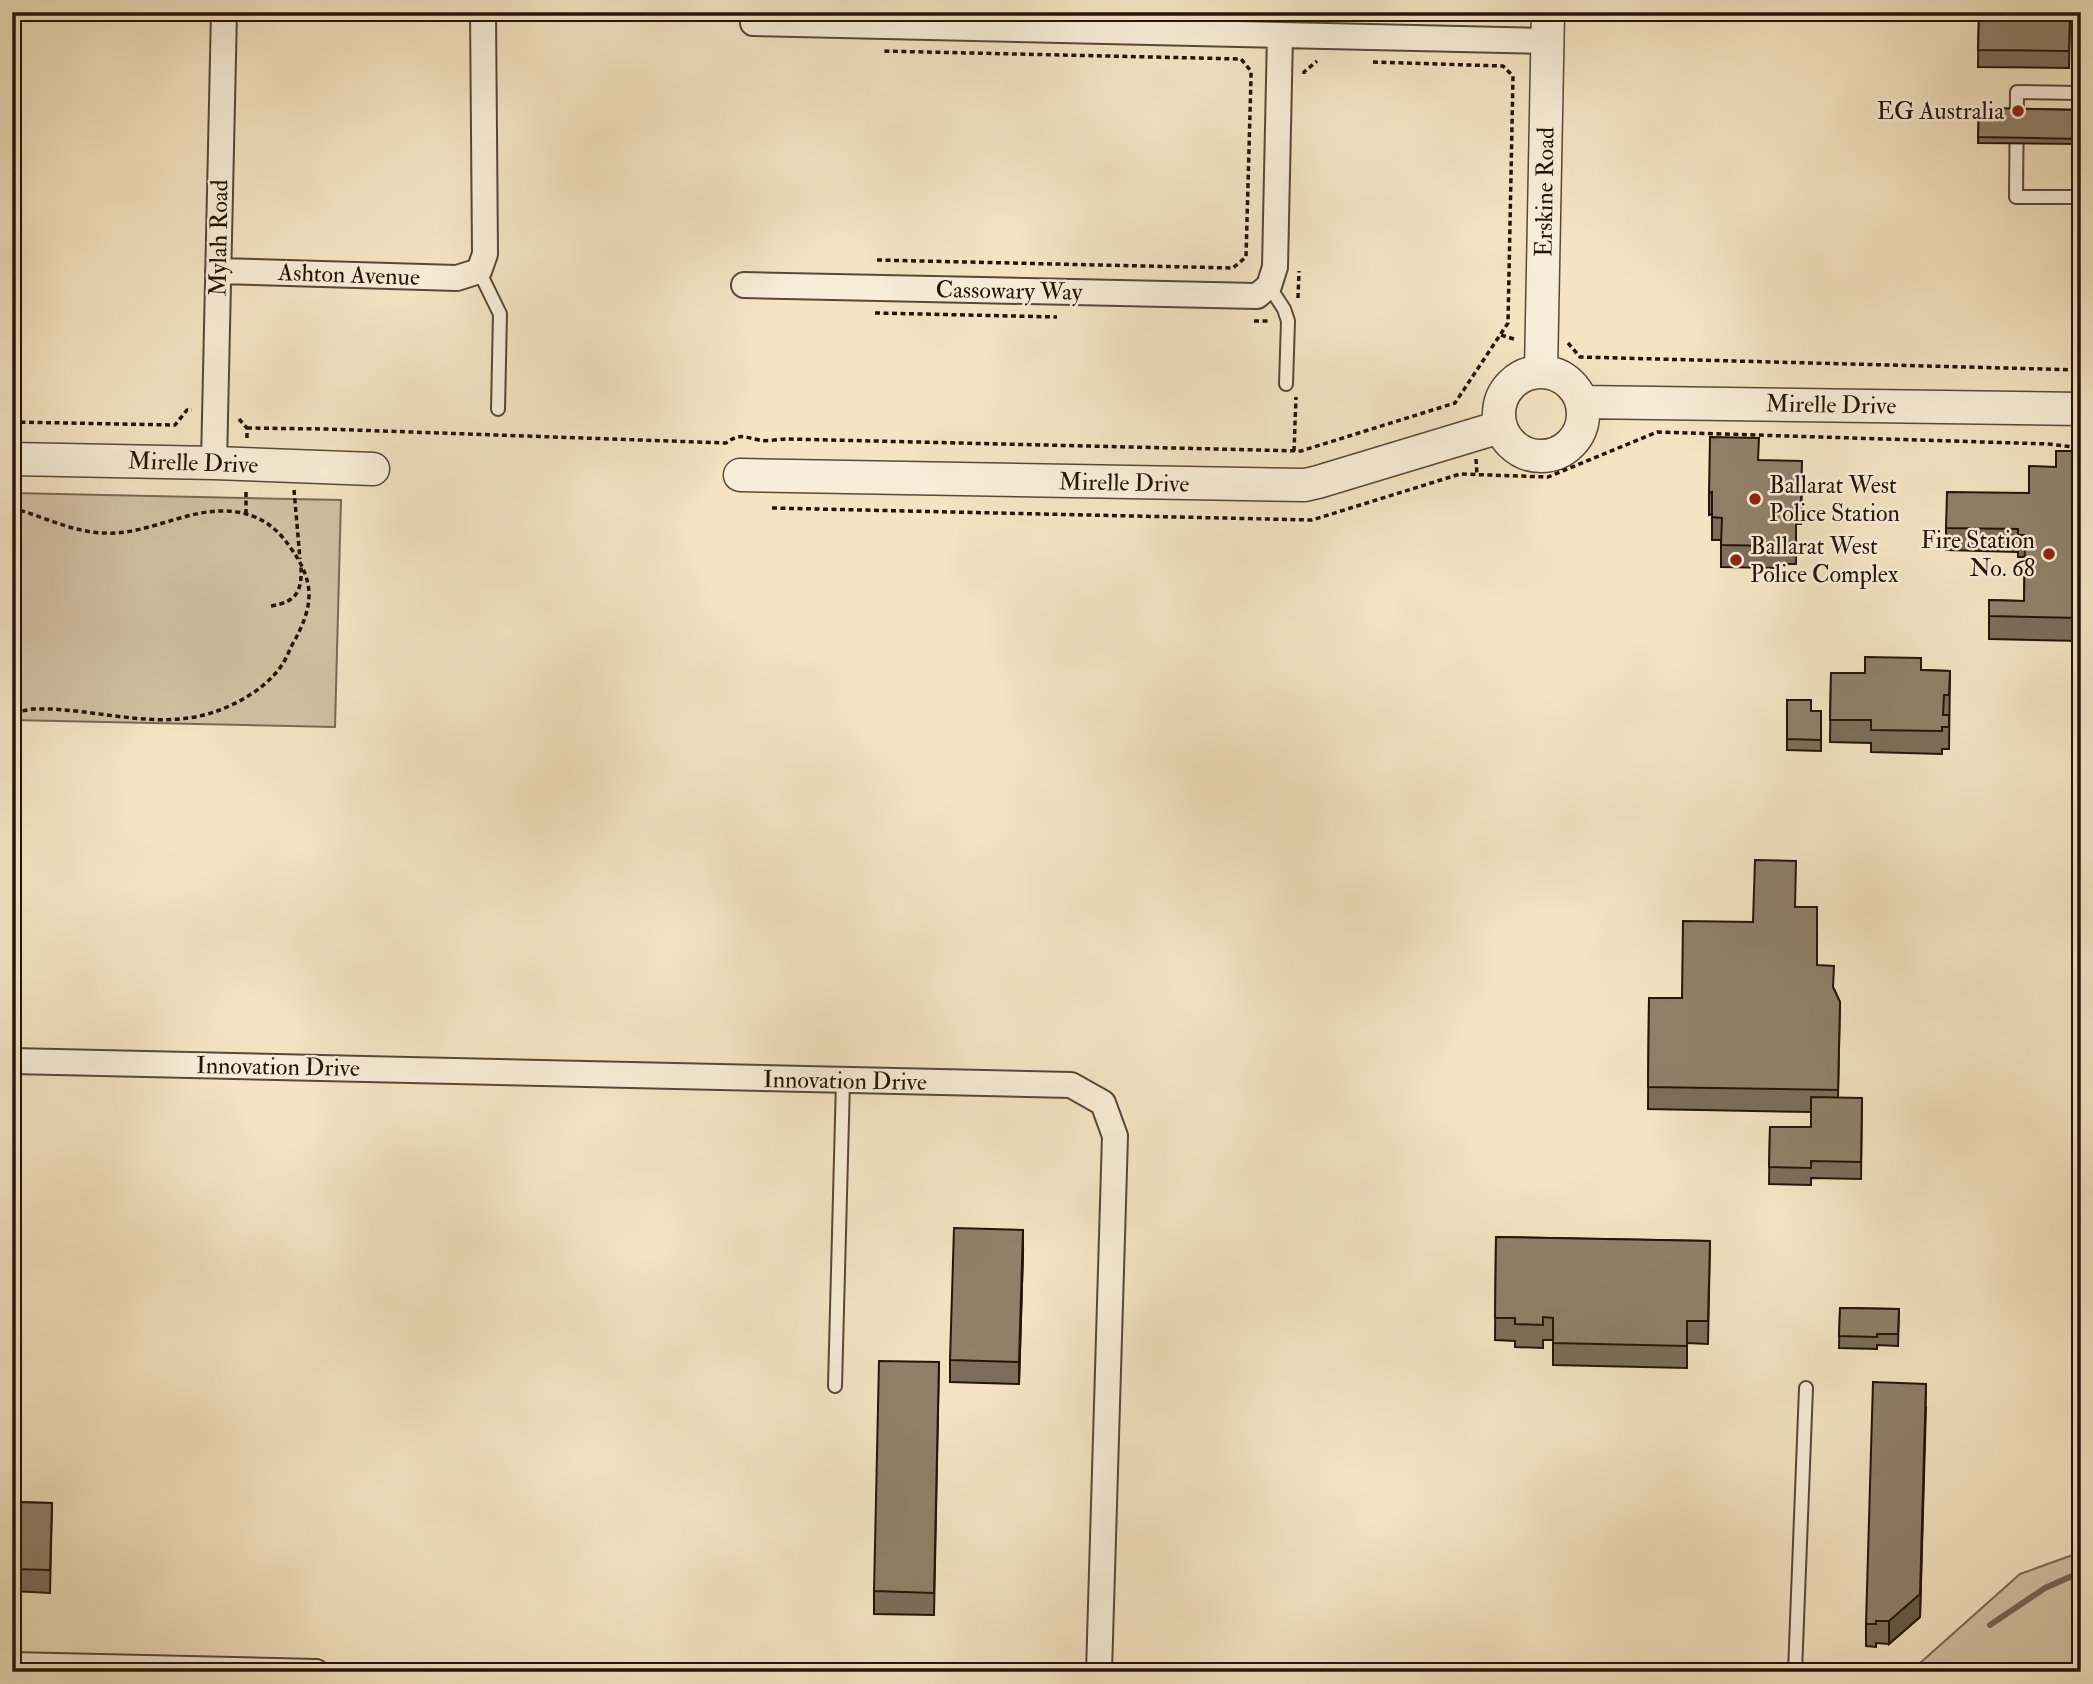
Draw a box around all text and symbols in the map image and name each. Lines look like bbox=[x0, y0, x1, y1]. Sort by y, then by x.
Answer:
place label: EG Australia bbox=[1877, 96, 2005, 127]
marker: EG Australia bbox=[2010, 103, 2026, 119]
street label: Erskine Road bbox=[1528, 127, 1562, 257]
street label: Mylah Road bbox=[202, 179, 236, 297]
street label: Ashton Avenue bbox=[276, 257, 421, 293]
street label: Cassowary Way bbox=[935, 274, 1083, 308]
street label: Mirelle Drive bbox=[1765, 388, 1897, 422]
street label: Mirelle Drive bbox=[127, 445, 259, 481]
street label: Mirelle Drive bbox=[1058, 466, 1190, 500]
place label: Ballarat West Police Station bbox=[1769, 470, 1900, 529]
marker: Ballarat West Police Station bbox=[1747, 491, 1763, 507]
place label: Fire Station No. 68 bbox=[1921, 525, 2035, 584]
place label: Ballarat West Police Complex bbox=[1750, 531, 1899, 590]
marker: Fire Station No. 68 bbox=[2041, 546, 2057, 562]
marker: Ballarat West Police Complex bbox=[1728, 552, 1744, 568]
street label: Innovation Drive bbox=[196, 1050, 360, 1084]
street label: Innovation Drive bbox=[763, 1064, 927, 1098]

